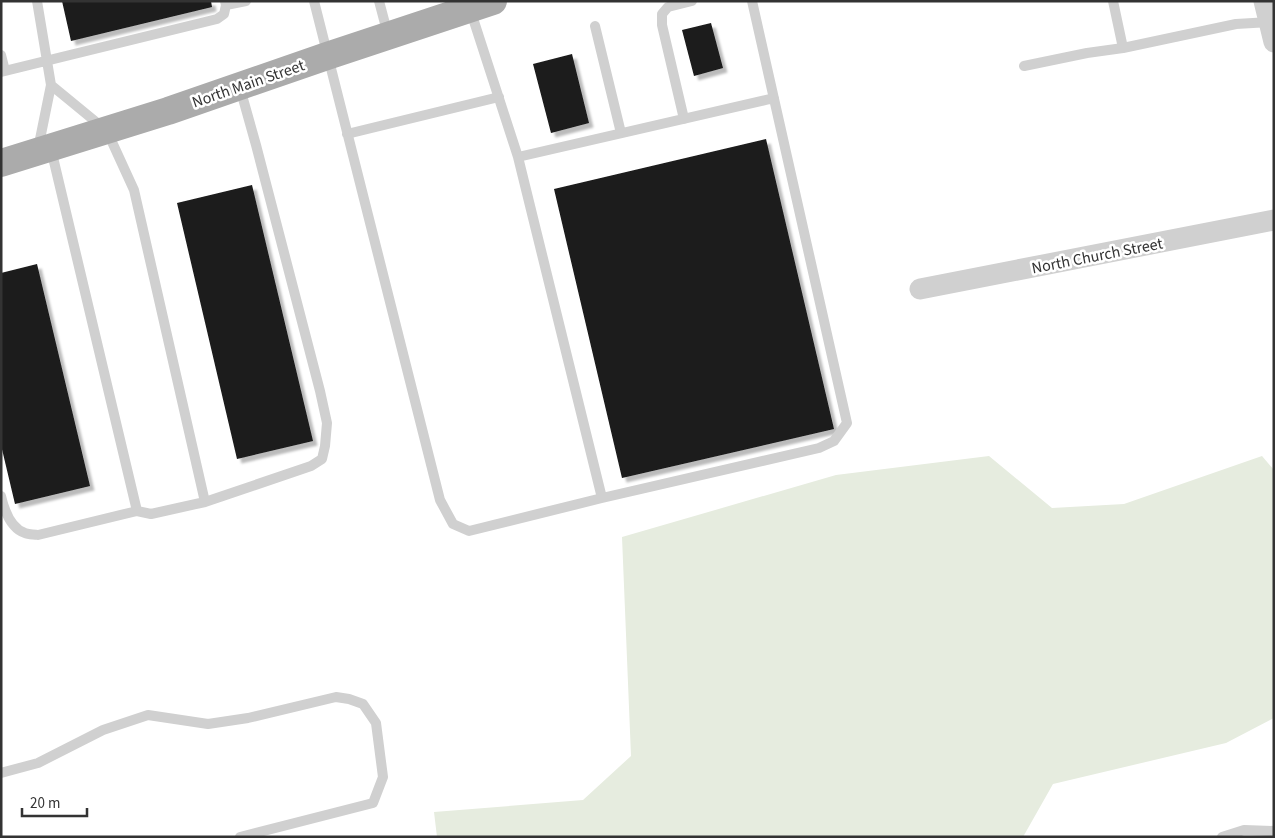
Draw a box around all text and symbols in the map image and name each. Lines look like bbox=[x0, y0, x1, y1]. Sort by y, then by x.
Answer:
street label: North Main Street bbox=[189, 54, 308, 113]
street label: North Church Street bbox=[1030, 232, 1165, 279]
scale bar bbox=[22, 786, 88, 818]
text: 20 m bbox=[30, 793, 60, 814]

